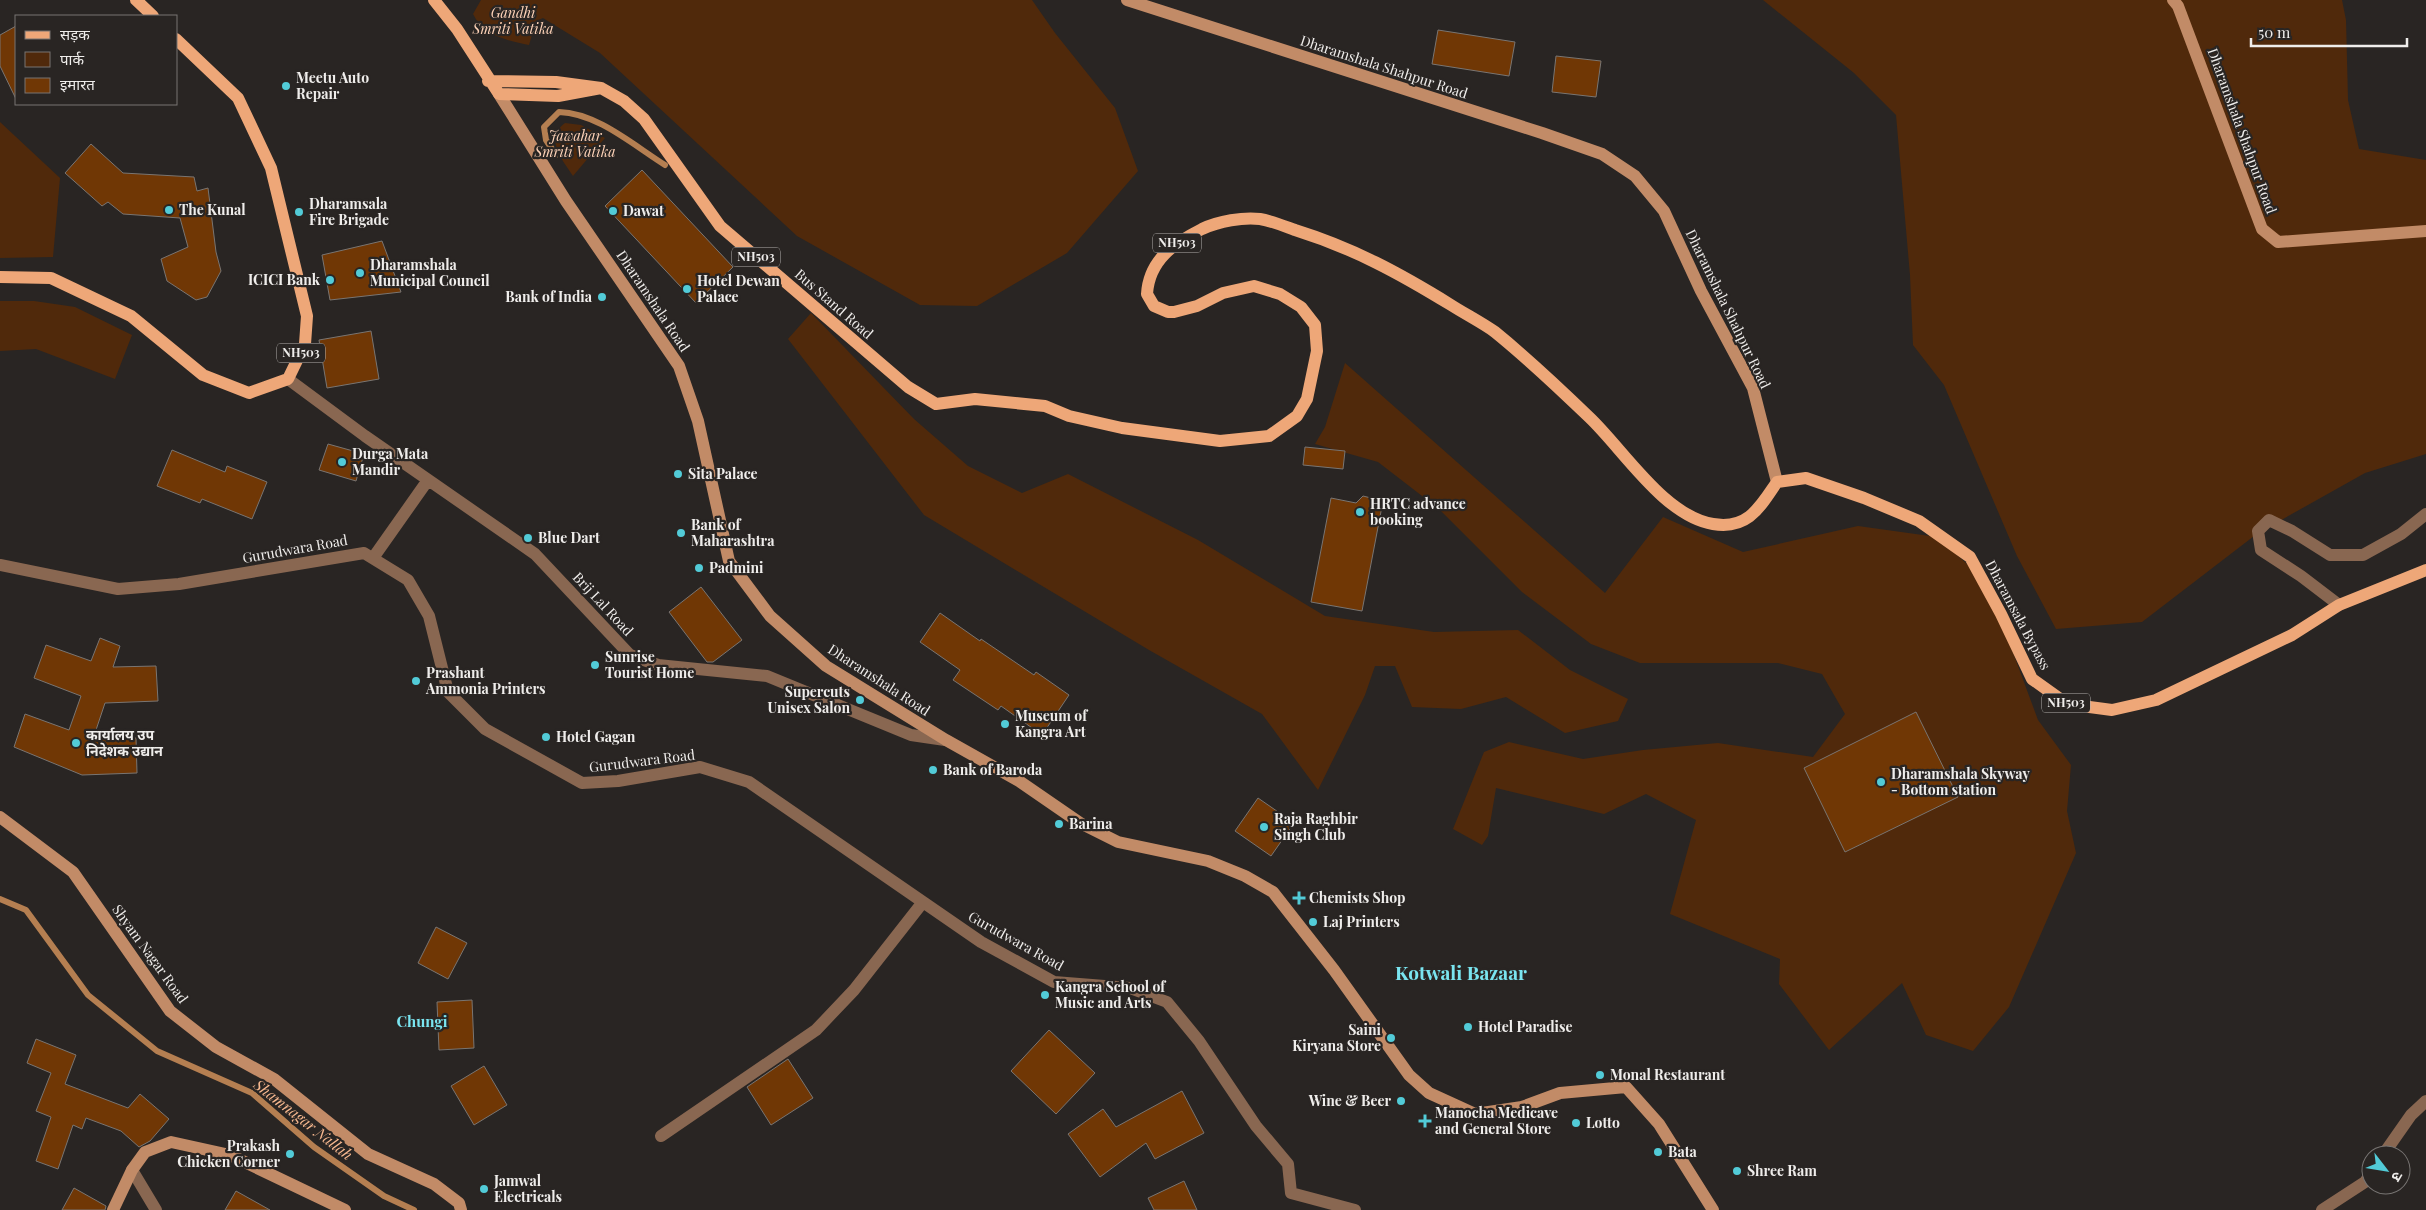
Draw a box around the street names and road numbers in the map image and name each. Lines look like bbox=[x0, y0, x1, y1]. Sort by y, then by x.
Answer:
street label: Dharamshala Shahpur Road bbox=[1298, 30, 1470, 103]
street label: Dharamshala Shahpur Road bbox=[2204, 45, 2281, 216]
street label: Dharamshala Shahpur Road bbox=[1682, 226, 1775, 392]
road number: NH503 bbox=[1153, 234, 1201, 252]
street label: Dharamshala Road bbox=[612, 246, 694, 355]
road number: NH503 bbox=[732, 248, 780, 266]
street label: Bus Stand Road bbox=[791, 264, 878, 343]
road number: NH503 bbox=[277, 343, 325, 362]
street label: Gurudwara Road bbox=[241, 530, 349, 567]
street label: Dharamsala Bypass bbox=[1982, 557, 2055, 673]
street label: Brij Lal Road bbox=[569, 568, 638, 640]
street label: Dharamshala Road bbox=[824, 639, 934, 720]
road number: NH503 bbox=[2042, 694, 2090, 712]
street label: Gurudwara Road bbox=[588, 745, 696, 776]
street label: Shyam Nagar Road bbox=[108, 901, 193, 1007]
street label: Gurudwara Road bbox=[965, 906, 1067, 975]

